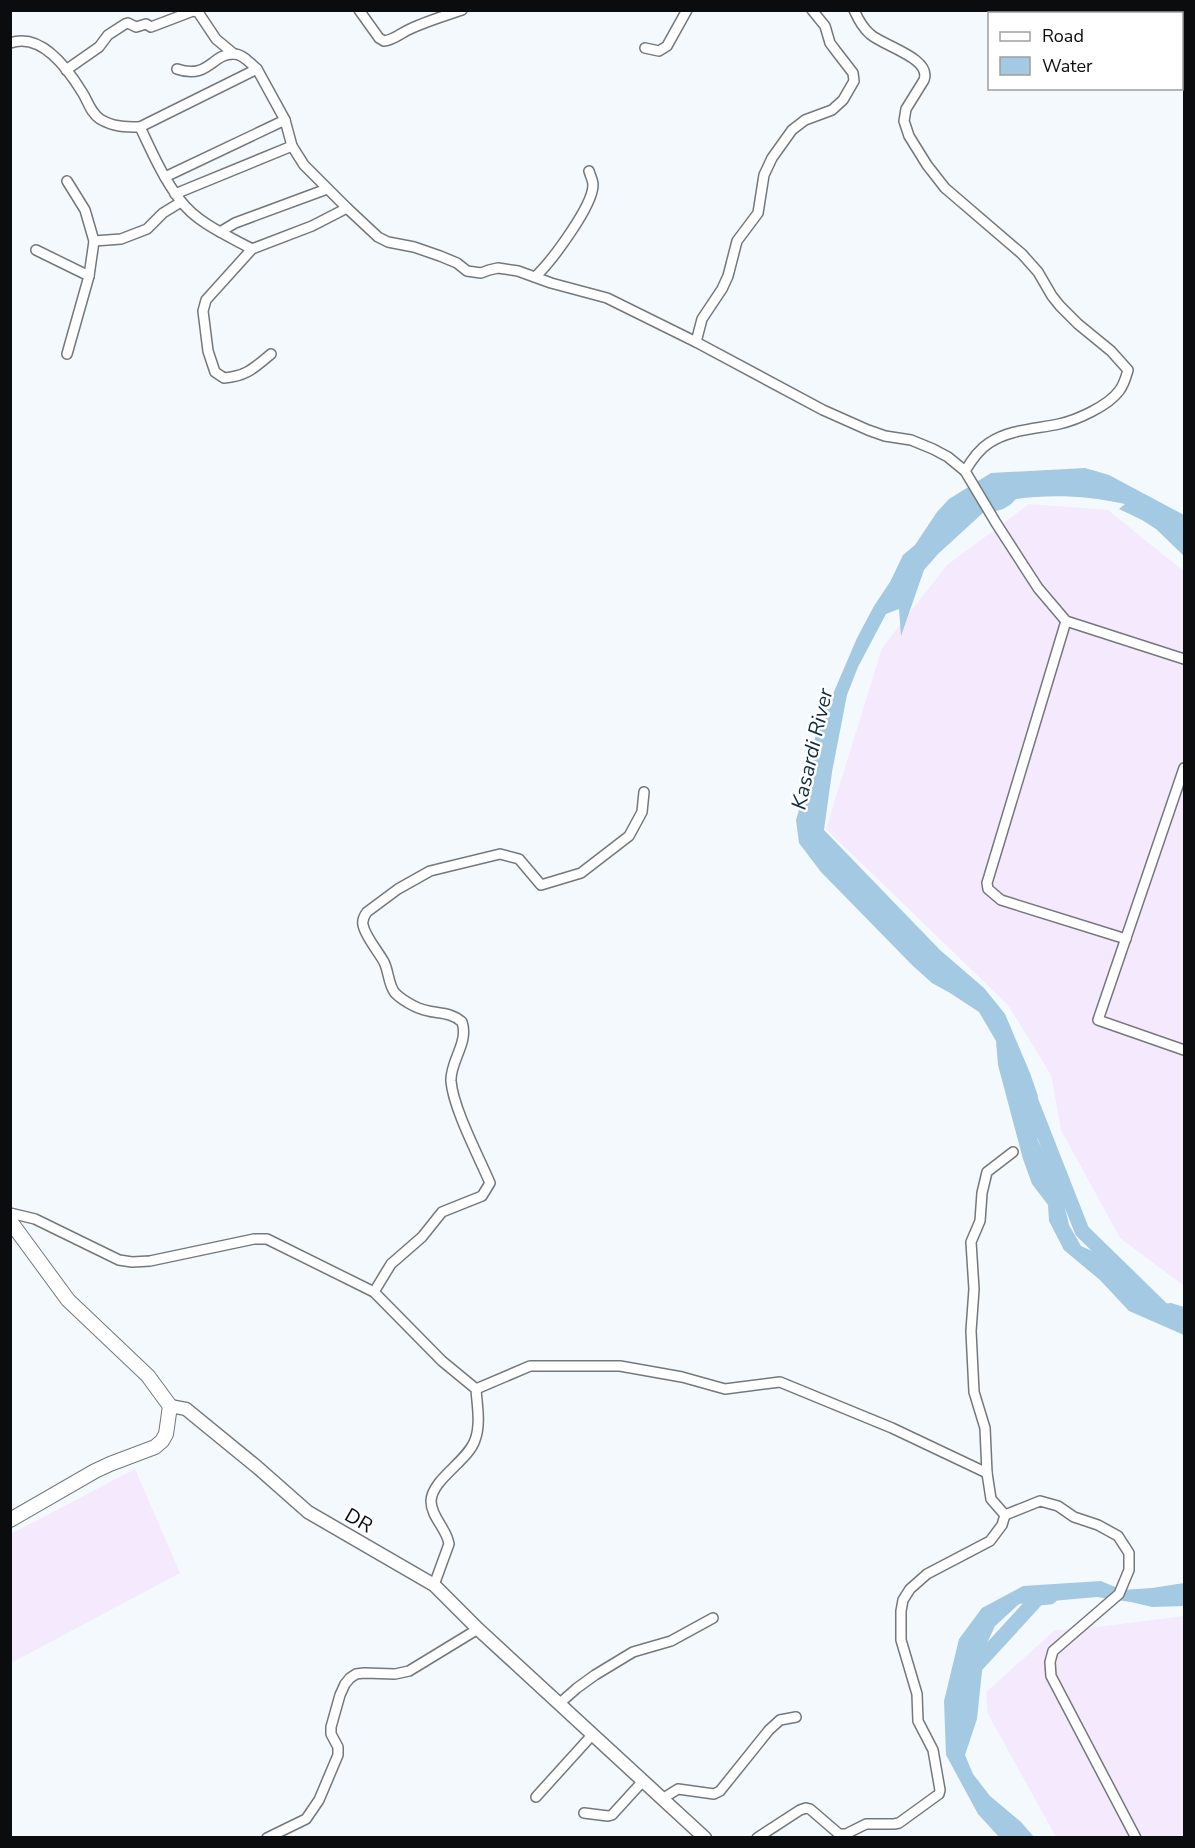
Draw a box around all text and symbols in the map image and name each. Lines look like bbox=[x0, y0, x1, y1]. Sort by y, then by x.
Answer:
legend bbox=[988, 12, 1183, 90]
text: Road bbox=[1042, 24, 1084, 48]
text: Water bbox=[1042, 54, 1093, 78]
water label: Kasardi River bbox=[784, 685, 840, 812]
street label: DR bbox=[340, 1502, 378, 1539]

